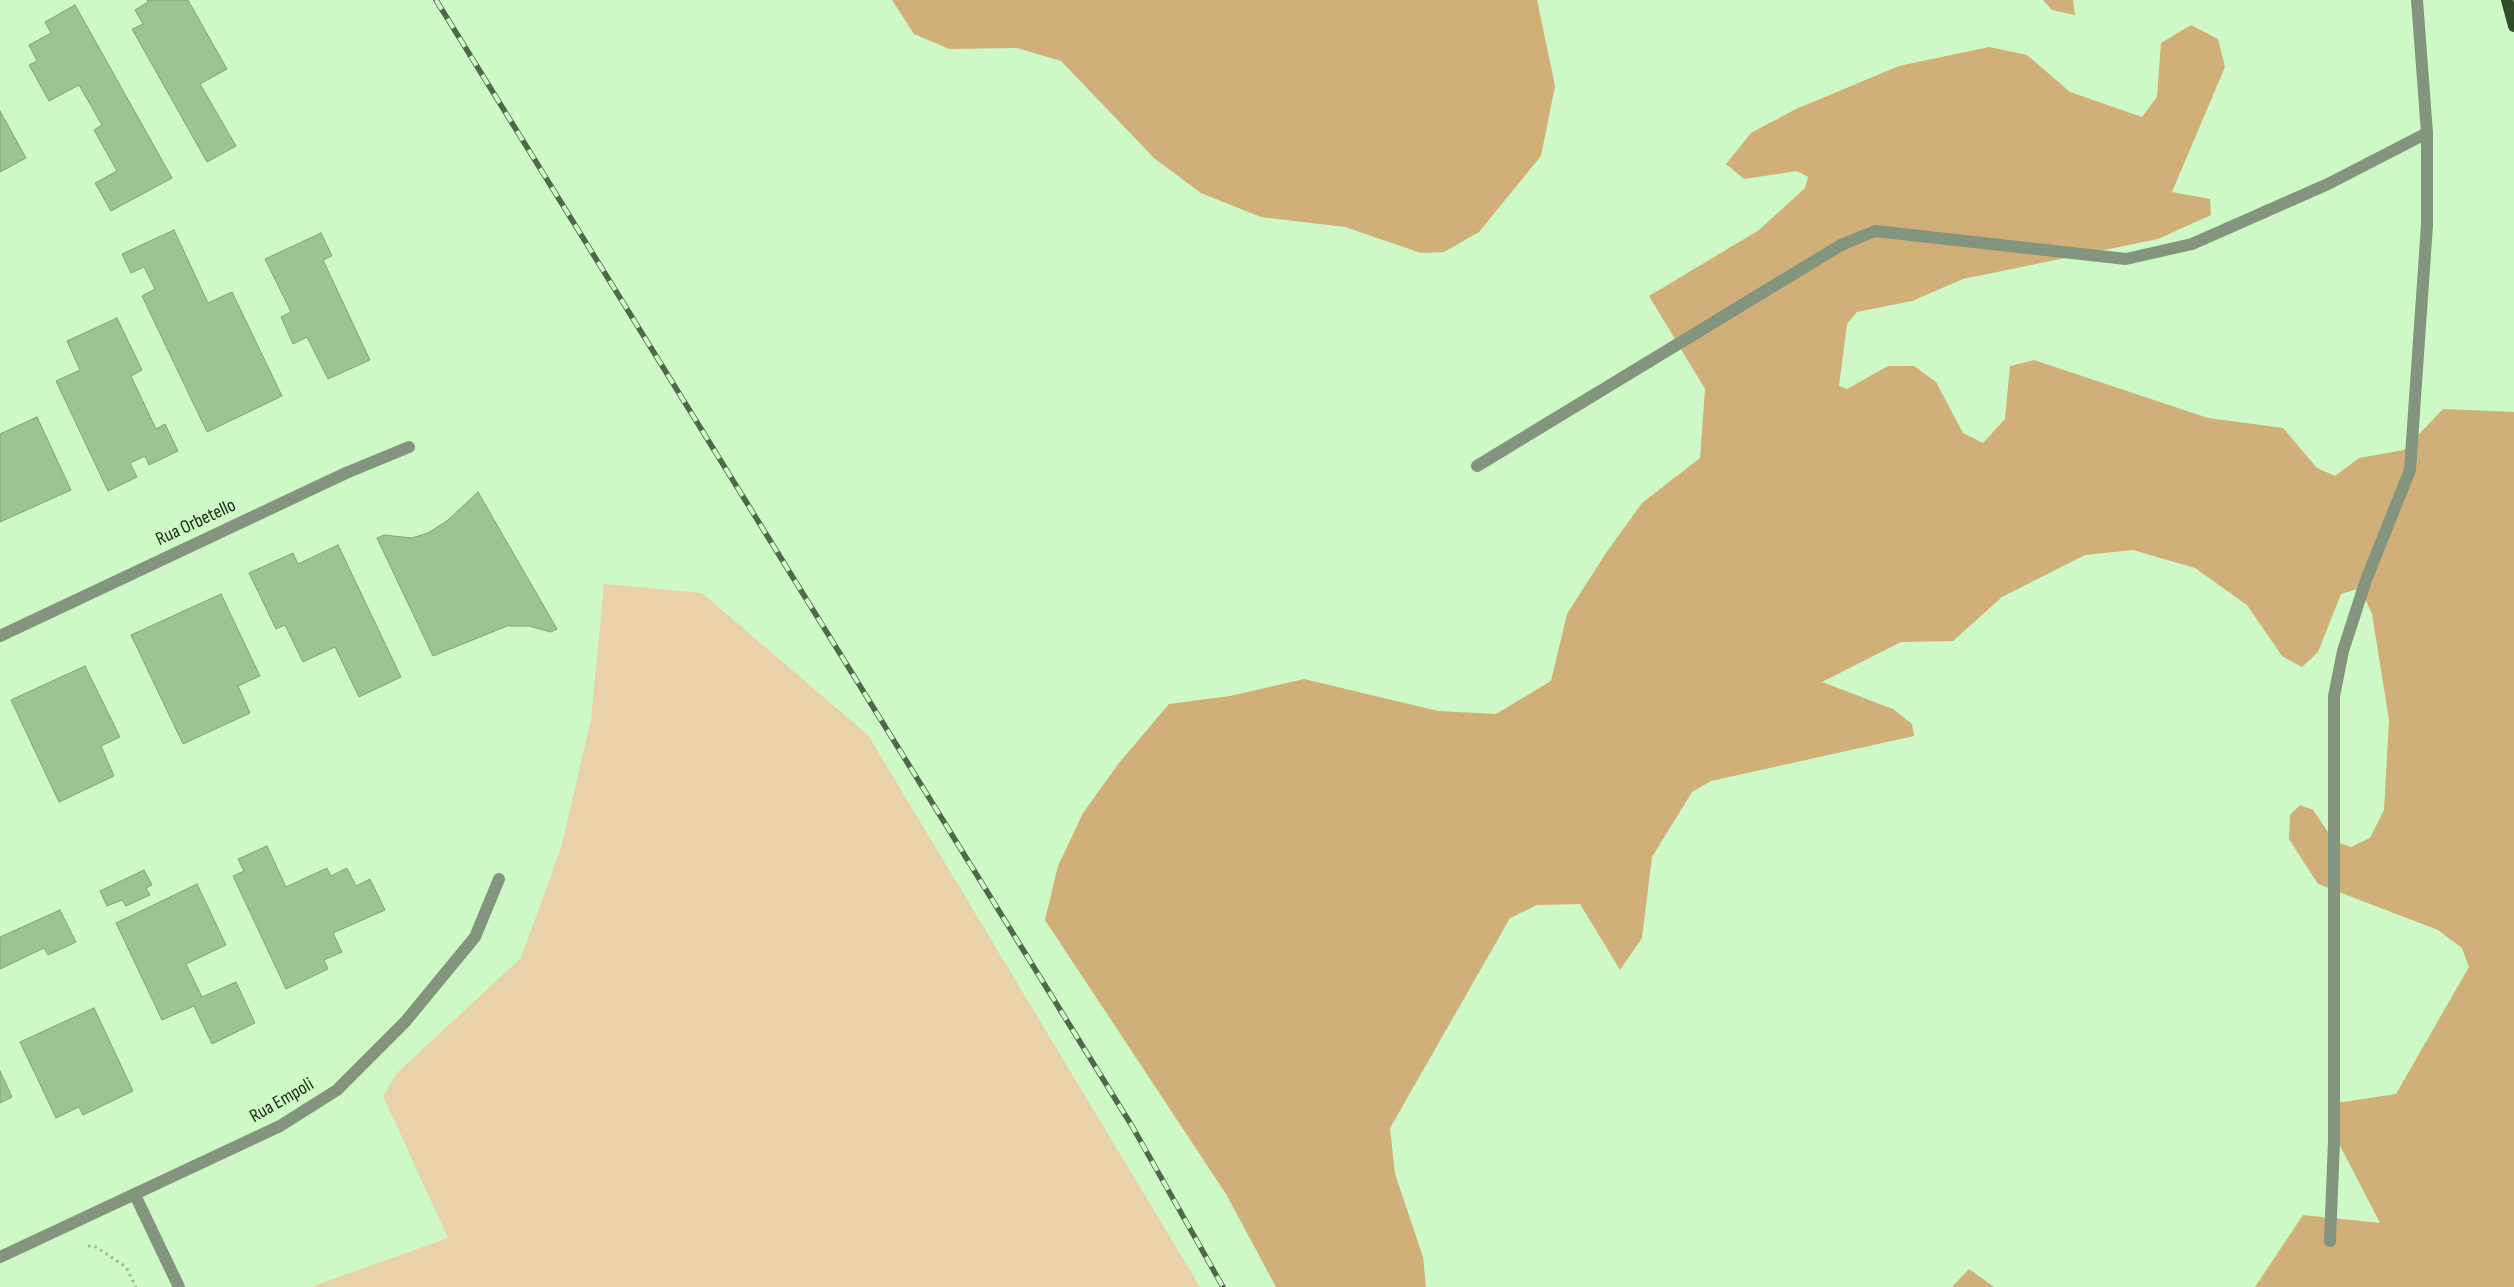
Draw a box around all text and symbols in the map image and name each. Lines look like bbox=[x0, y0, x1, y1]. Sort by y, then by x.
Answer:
street label: Rua Orbetello bbox=[152, 495, 240, 551]
street label: Rua Empoli bbox=[246, 1074, 318, 1128]

